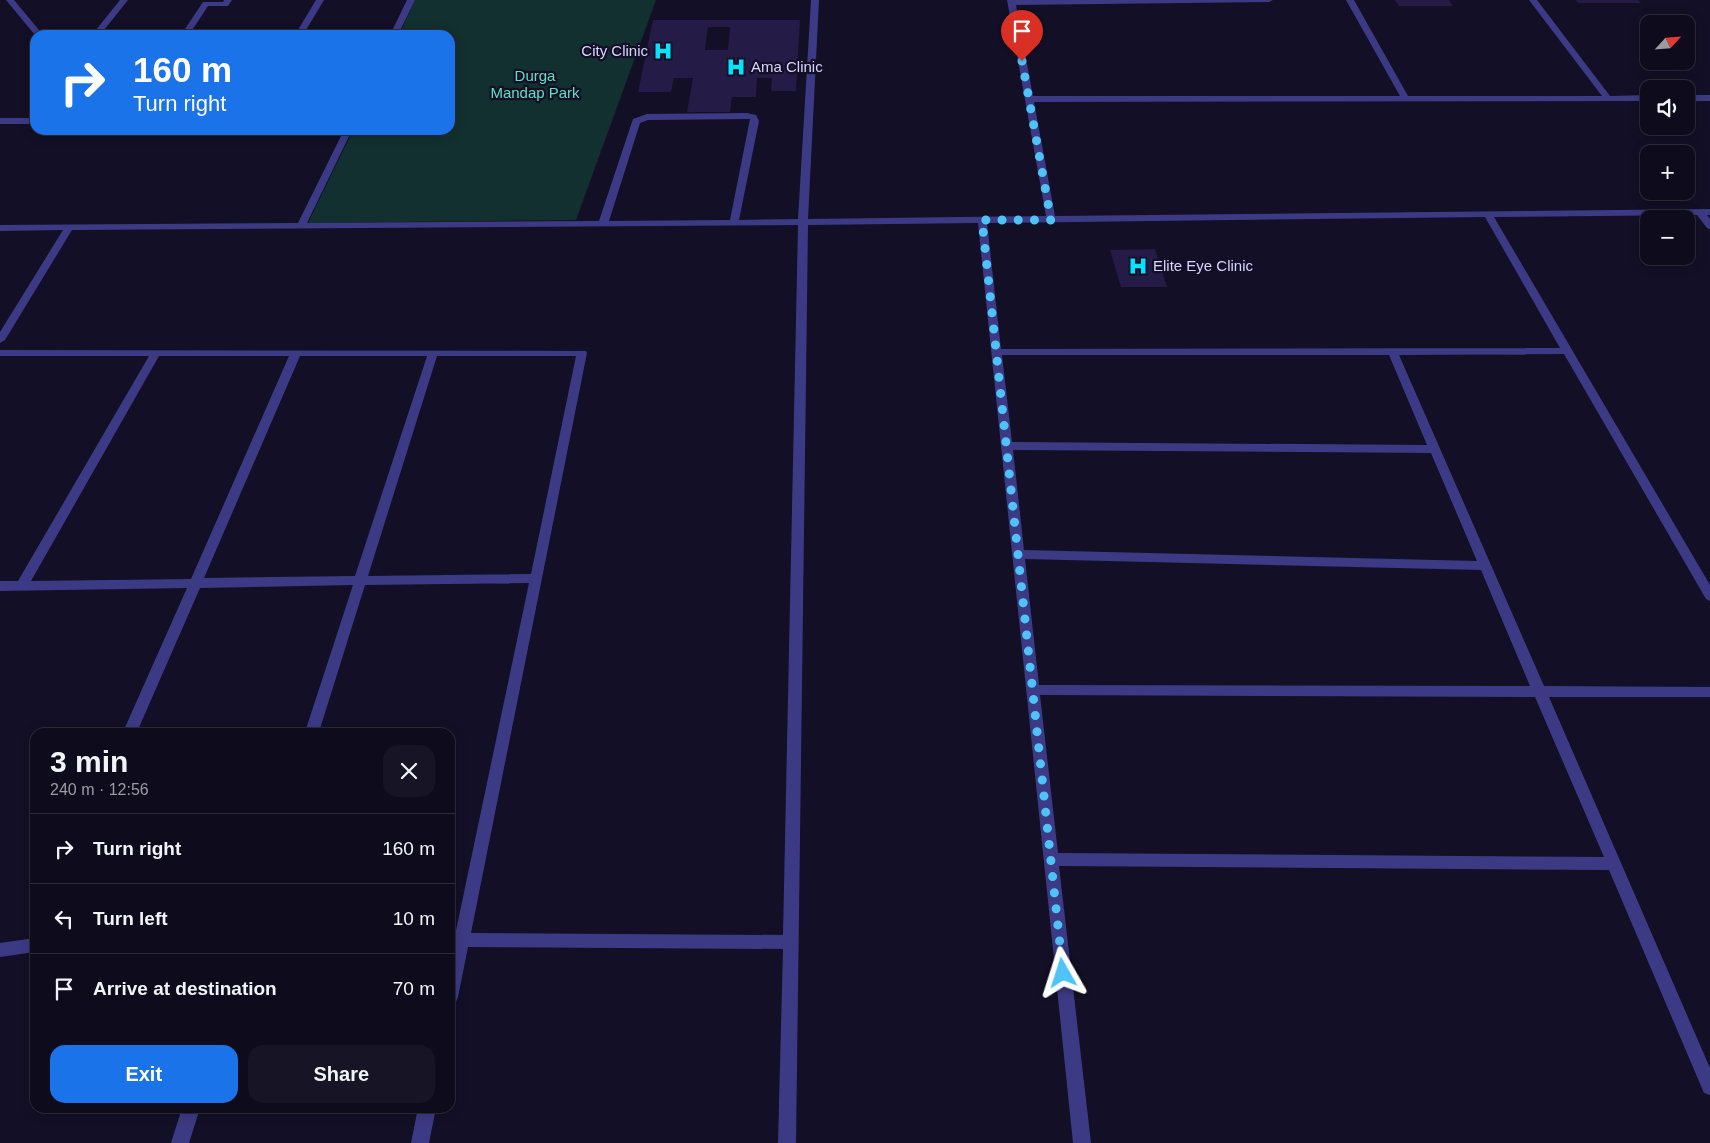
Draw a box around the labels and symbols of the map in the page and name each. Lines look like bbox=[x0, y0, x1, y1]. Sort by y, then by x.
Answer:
pin bbox=[1001, 10, 1043, 61]
north arrow bbox=[1640, 15, 1695, 70]
hospital icon: City Clinic bbox=[652, 40, 674, 62]
place label: City Clinic bbox=[581, 42, 648, 59]
hospital icon: Ama Clinic bbox=[725, 56, 747, 78]
place label: Ama Clinic bbox=[751, 58, 823, 75]
park label: Durga Mandap Park bbox=[490, 67, 580, 101]
hospital icon: Elite Eye Clinic bbox=[1127, 255, 1149, 277]
place label: Elite Eye Clinic bbox=[1153, 257, 1254, 274]
position arrow bbox=[1036, 946, 1088, 998]

